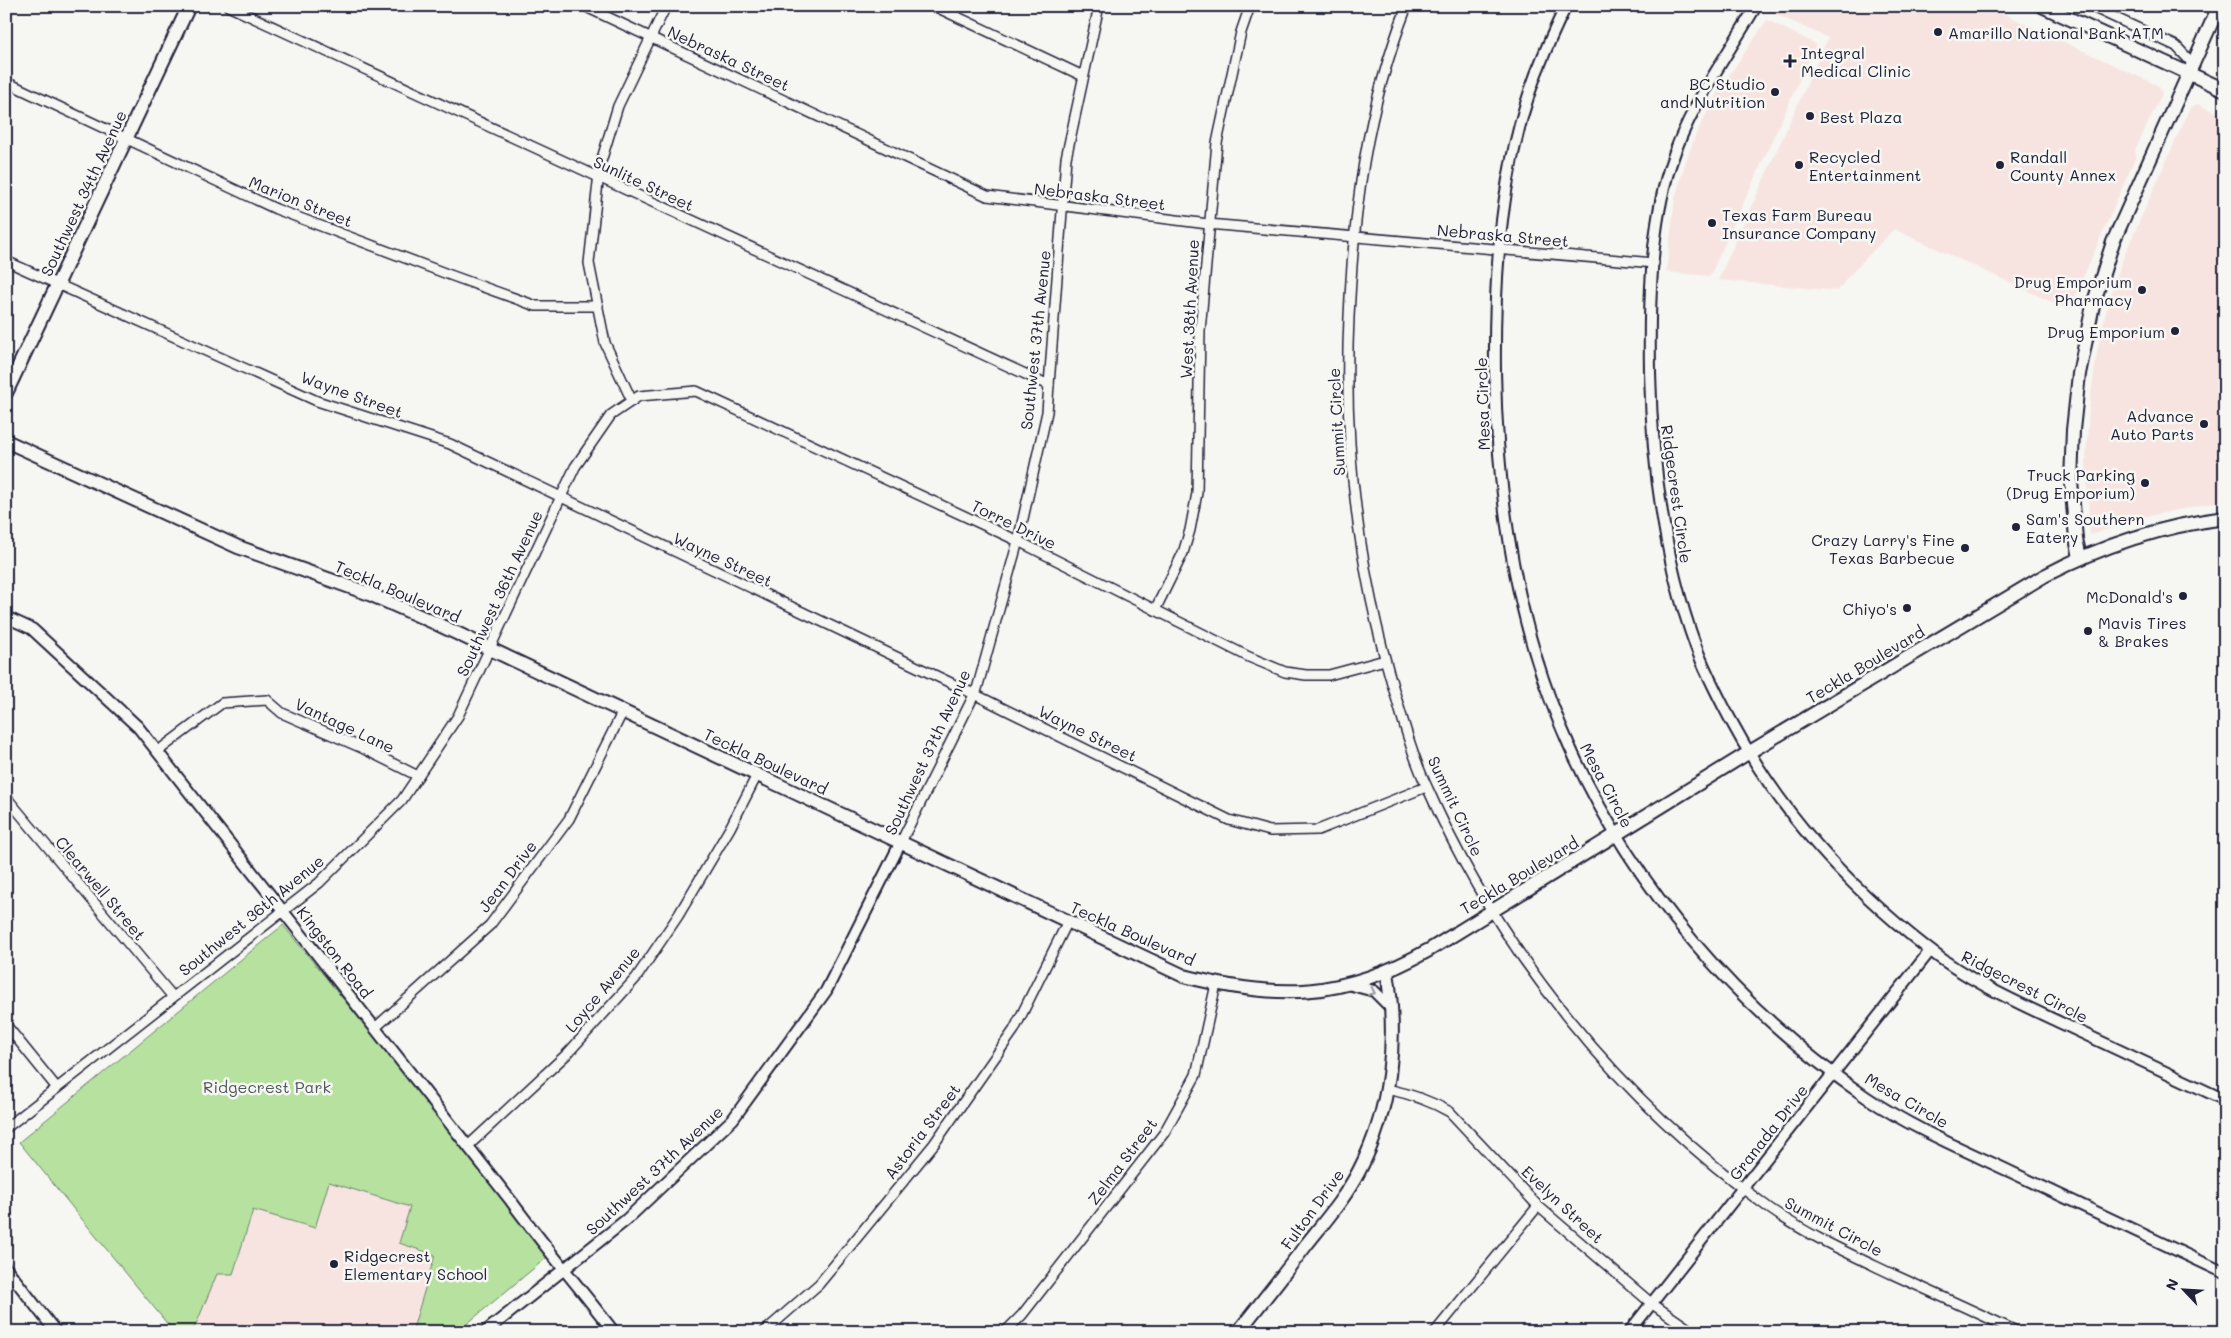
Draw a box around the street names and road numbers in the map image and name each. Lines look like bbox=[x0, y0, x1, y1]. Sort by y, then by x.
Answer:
street label: Nebraska Street bbox=[665, 21, 793, 95]
street label: Southwest 34th Avenue bbox=[35, 107, 131, 279]
street label: Sunlite Street bbox=[590, 151, 698, 215]
street label: Marion Street bbox=[246, 171, 356, 231]
street label: Nebraska Street bbox=[1033, 178, 1167, 214]
street label: Nebraska Street bbox=[1436, 219, 1570, 251]
street label: West 38th Avenue bbox=[1175, 239, 1203, 379]
street label: Southwest 37th Avenue bbox=[1015, 249, 1055, 431]
street label: Mesa Circle bbox=[1470, 357, 1494, 451]
street label: Wayne Street bbox=[298, 366, 406, 422]
street label: Summit Circle bbox=[1323, 368, 1349, 476]
street label: Ridgecrest Circle bbox=[1657, 423, 1697, 565]
street label: Torre Drive bbox=[968, 494, 1060, 554]
street label: Southwest 36th Avenue bbox=[451, 506, 547, 680]
street label: Wayne Street bbox=[670, 527, 776, 591]
street label: Teckla Boulevard bbox=[332, 555, 464, 627]
street label: Teckla Boulevard bbox=[1802, 620, 1928, 708]
street label: Southwest 37th Avenue bbox=[879, 666, 975, 838]
street label: Vantage Lane bbox=[292, 693, 398, 757]
street label: Wayne Street bbox=[1035, 700, 1141, 766]
street label: Teckla Boulevard bbox=[701, 723, 831, 799]
street label: Mesa Circle bbox=[1576, 739, 1638, 831]
street label: Summit Circle bbox=[1424, 753, 1488, 859]
street label: Teckla Boulevard bbox=[1456, 831, 1582, 919]
street label: Clearwell Street bbox=[51, 832, 151, 944]
street label: Jean Drive bbox=[473, 836, 541, 916]
street label: Southwest 36th Avenue bbox=[174, 850, 328, 980]
street label: Teckla Boulevard bbox=[1067, 896, 1199, 970]
street label: Kingston Road bbox=[293, 902, 377, 1002]
street label: Loyce Avenue bbox=[560, 942, 644, 1036]
street label: Ridgecrest Circle bbox=[1958, 945, 2092, 1027]
street label: Mesa Circle bbox=[1861, 1068, 1953, 1132]
street label: Astoria Street bbox=[879, 1079, 965, 1183]
street label: Granada Drive bbox=[1724, 1080, 1812, 1184]
street label: Southwest 37th Avenue bbox=[581, 1101, 727, 1239]
street label: Zelma Street bbox=[1082, 1113, 1162, 1209]
street label: Evelyn Street bbox=[1518, 1161, 1608, 1247]
street label: Fulton Drive bbox=[1276, 1165, 1348, 1253]
street label: Summit Circle bbox=[1781, 1191, 1887, 1261]

